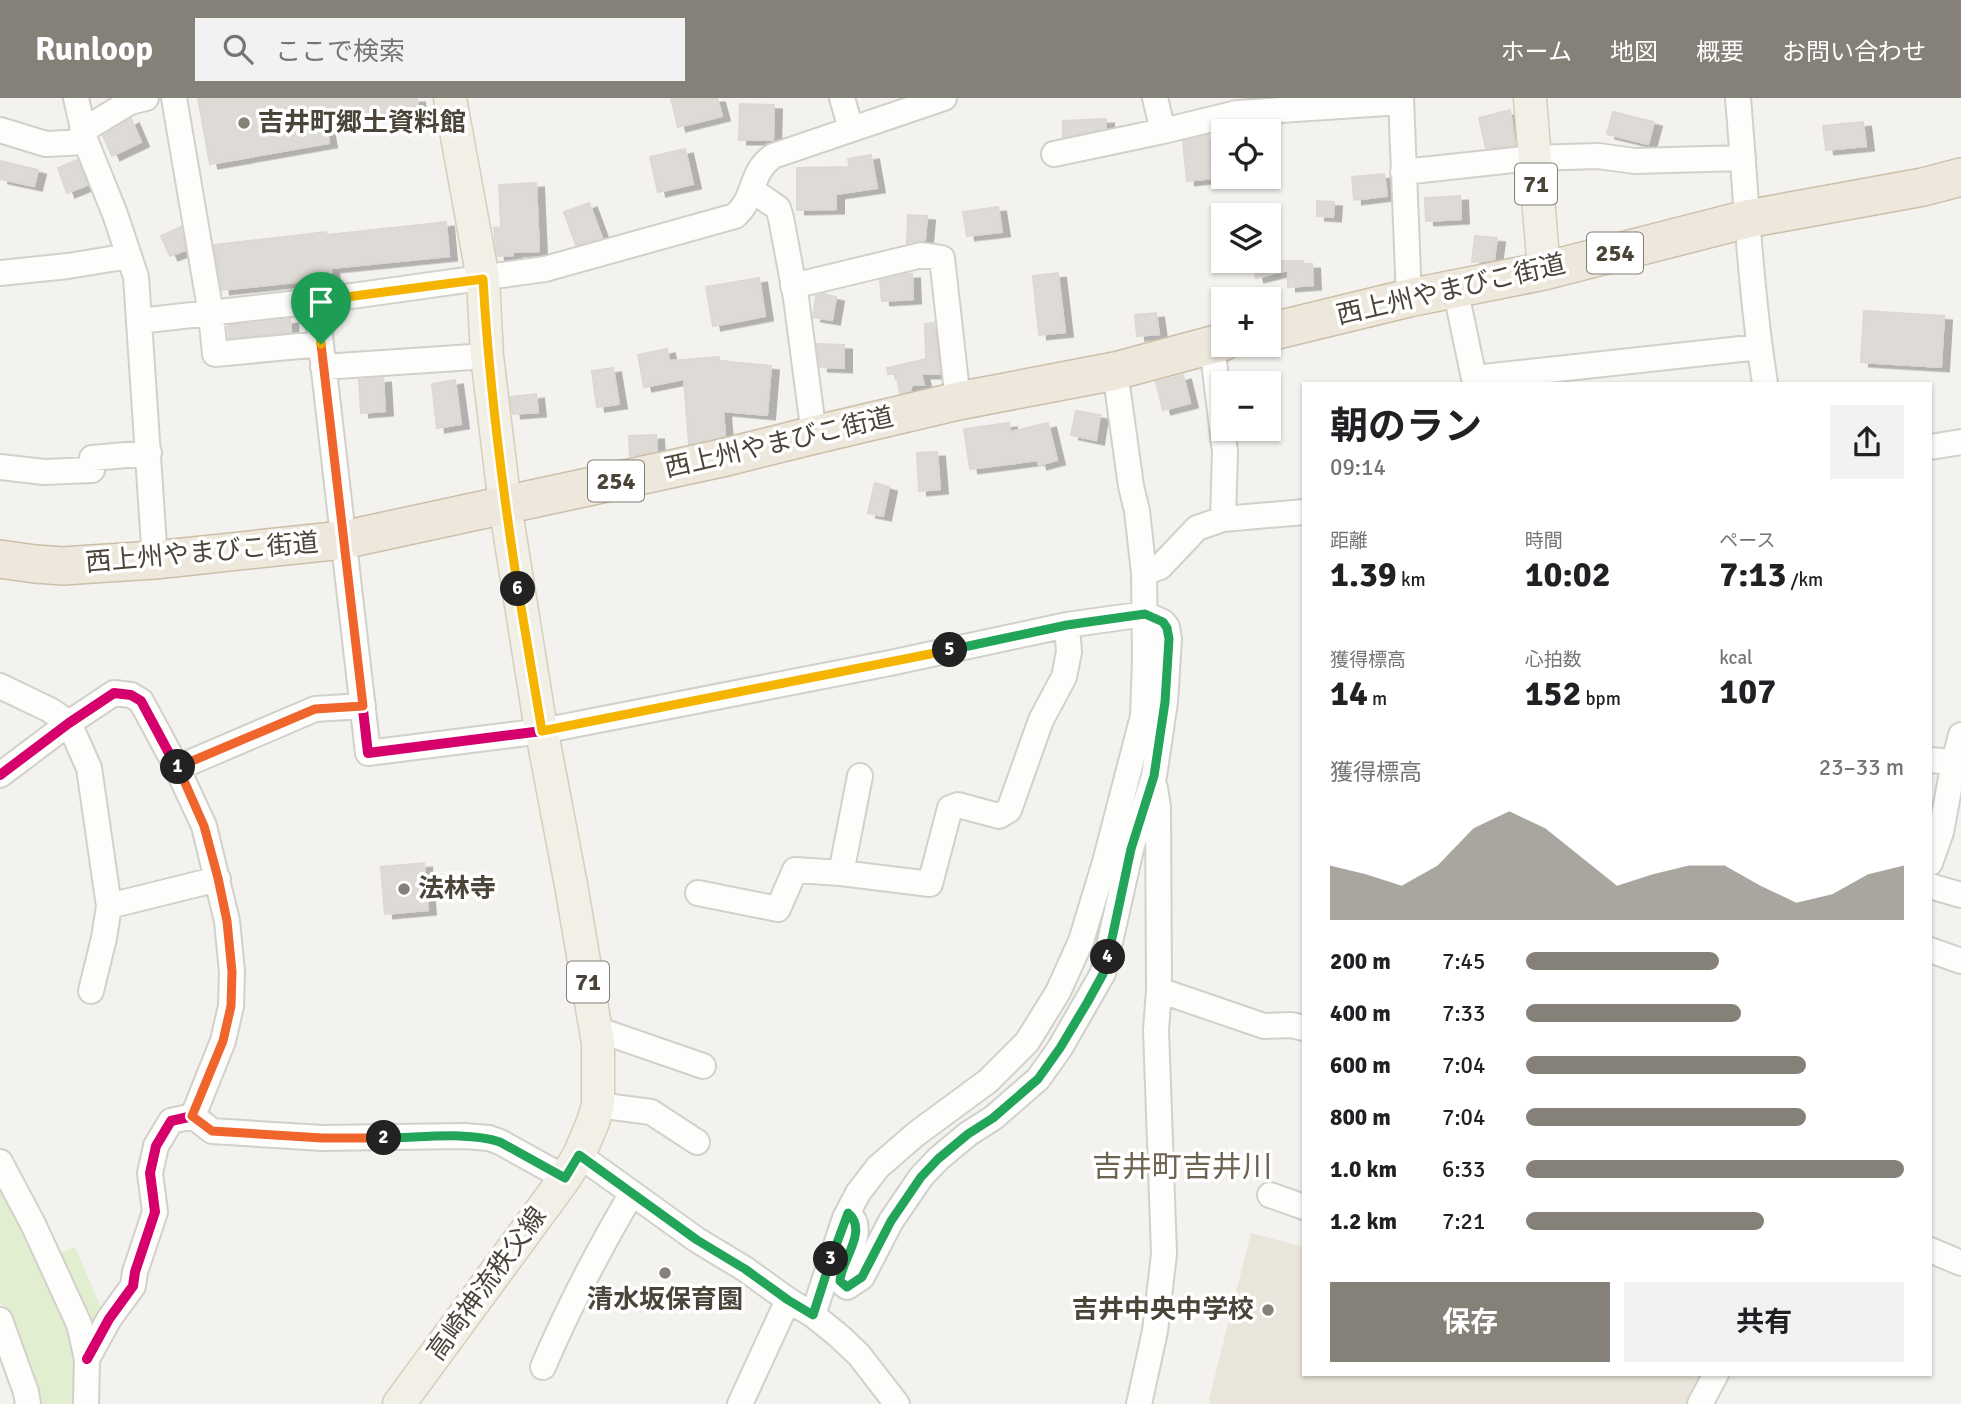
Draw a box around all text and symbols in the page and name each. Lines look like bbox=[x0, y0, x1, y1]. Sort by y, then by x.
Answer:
search box bbox=[195, 18, 685, 81]
text: Runloop bbox=[35, 29, 153, 70]
icon: search bbox=[219, 30, 257, 68]
text: ここで検索 bbox=[275, 36, 405, 68]
text: ホーム bbox=[1501, 37, 1572, 67]
text: 地図 bbox=[1610, 37, 1658, 67]
text: 概要 bbox=[1696, 37, 1744, 67]
text: お問い合わせ bbox=[1782, 37, 1926, 67]
place label: 吉井町郷土資料館 bbox=[258, 107, 466, 139]
marker: 吉井町郷土資料館 bbox=[236, 115, 252, 131]
map controls bbox=[1211, 119, 1281, 441]
button: locate bbox=[1211, 119, 1281, 189]
road number: 71 bbox=[1515, 164, 1557, 204]
button: layers bbox=[1211, 203, 1281, 273]
road number: 254 bbox=[1587, 232, 1643, 274]
street label: 西上州やまびこ街道 bbox=[1333, 248, 1569, 332]
pin bbox=[291, 272, 351, 344]
icon: arrive bbox=[302, 283, 340, 321]
button: + bbox=[1211, 287, 1281, 357]
button: − bbox=[1211, 371, 1281, 441]
street label: 西上州やまびこ街道 bbox=[661, 401, 897, 485]
text: 朝のラン bbox=[1330, 403, 1482, 450]
button: share bbox=[1830, 405, 1904, 479]
text: 09:14 bbox=[1330, 453, 1386, 482]
road number: 254 bbox=[588, 460, 644, 502]
street label: 西上州やまびこ街道 bbox=[84, 527, 320, 579]
text: 距離 bbox=[1330, 529, 1368, 553]
text: 時間 bbox=[1525, 529, 1563, 553]
text: ペース bbox=[1719, 529, 1775, 553]
text: 1.39 bbox=[1330, 553, 1397, 596]
text: 10:02 bbox=[1525, 553, 1611, 596]
text: 7:13 bbox=[1719, 553, 1786, 596]
text: km bbox=[1397, 568, 1426, 592]
text: /km bbox=[1786, 568, 1823, 592]
pin: 6 bbox=[500, 572, 536, 606]
text: 6 bbox=[512, 576, 523, 600]
pin: 5 bbox=[932, 632, 968, 668]
text: 5 bbox=[944, 637, 955, 661]
text: kcal bbox=[1719, 646, 1753, 670]
text: 獲得標高 bbox=[1330, 648, 1406, 672]
text: 心拍数 bbox=[1525, 648, 1582, 672]
text: 107 bbox=[1719, 670, 1776, 713]
text: 14 bbox=[1330, 672, 1368, 715]
text: 152 bbox=[1525, 672, 1581, 715]
text: m bbox=[1368, 687, 1387, 711]
text: bpm bbox=[1581, 687, 1621, 711]
pin: 1 bbox=[160, 750, 196, 784]
text: 23–33 m bbox=[1819, 753, 1904, 782]
text: 1 bbox=[172, 754, 183, 778]
text: 獲得標高 bbox=[1330, 758, 1422, 787]
place label: 法林寺 bbox=[418, 873, 496, 905]
marker: 法林寺 bbox=[396, 881, 412, 897]
pin: 4 bbox=[1090, 940, 1126, 974]
text: 4 bbox=[1102, 944, 1113, 968]
text: 200 m bbox=[1330, 947, 1391, 976]
text: 7:45 bbox=[1442, 947, 1485, 976]
road number: 71 bbox=[567, 962, 609, 1002]
text: 400 m bbox=[1330, 999, 1391, 1028]
text: 7:33 bbox=[1442, 999, 1485, 1028]
text: 600 m bbox=[1330, 1051, 1391, 1080]
text: 7:04 bbox=[1442, 1051, 1485, 1080]
text: 800 m bbox=[1330, 1103, 1391, 1132]
text: 7:04 bbox=[1442, 1103, 1485, 1132]
pin: 2 bbox=[366, 1121, 402, 1156]
text: 2 bbox=[378, 1125, 389, 1149]
district label: 吉井町吉井川 bbox=[1092, 1149, 1272, 1186]
text: 1.0 km bbox=[1330, 1155, 1397, 1184]
text: 6:33 bbox=[1442, 1155, 1485, 1184]
street label: 高崎神流秩父線 bbox=[421, 1201, 553, 1367]
text: 1.2 km bbox=[1330, 1207, 1397, 1236]
text: 7:21 bbox=[1442, 1207, 1485, 1236]
pin: 3 bbox=[814, 1242, 848, 1276]
text: 3 bbox=[825, 1246, 836, 1270]
marker: 清水坂保育園 bbox=[657, 1265, 673, 1281]
button: 保存 bbox=[1330, 1282, 1610, 1362]
button: 共有 bbox=[1624, 1282, 1904, 1362]
place label: 清水坂保育園 bbox=[587, 1284, 743, 1316]
place label: 吉井中央中学校 bbox=[1072, 1294, 1254, 1326]
marker: 吉井中央中学校 bbox=[1260, 1302, 1276, 1318]

